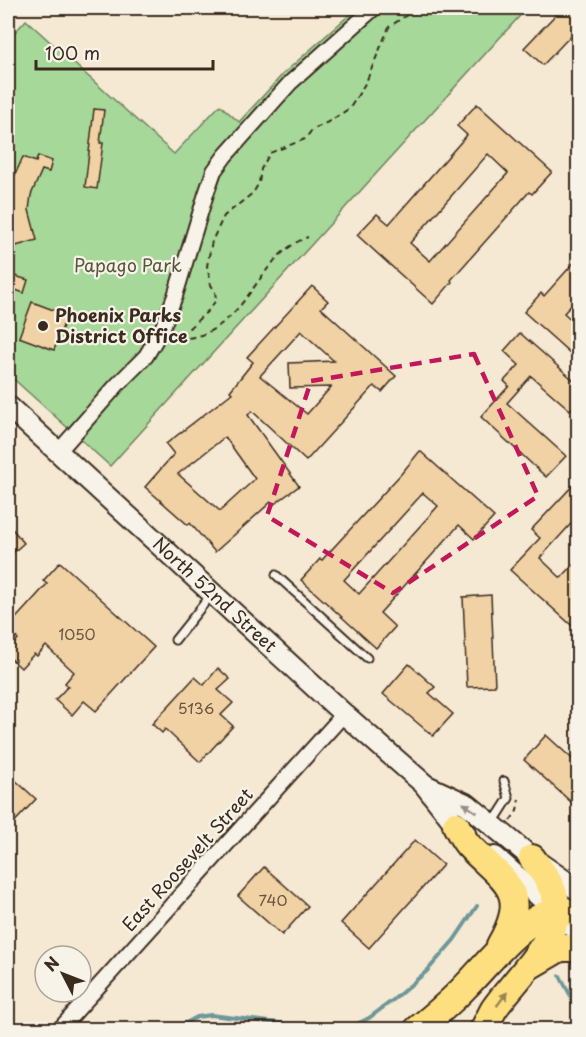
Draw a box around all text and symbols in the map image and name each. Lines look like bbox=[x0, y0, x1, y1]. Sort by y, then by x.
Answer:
scale bar bbox=[36, 33, 213, 71]
text: 100 m bbox=[45, 39, 100, 66]
park label: Papago Park bbox=[74, 251, 182, 278]
place label: Phoenix Parks District Office bbox=[55, 301, 188, 349]
marker: Phoenix Parks District Office bbox=[36, 319, 50, 333]
street label: North 52nd Street bbox=[147, 530, 284, 658]
house number: 1050 bbox=[58, 622, 96, 645]
house number: 5136 bbox=[178, 696, 214, 719]
street label: East Roosevelt Street bbox=[115, 781, 259, 937]
one-way arrow bbox=[462, 802, 478, 814]
house number: 740 bbox=[259, 888, 287, 911]
north arrow bbox=[33, 944, 93, 1004]
text: N bbox=[38, 951, 64, 976]
one-way arrow bbox=[496, 991, 508, 1007]

